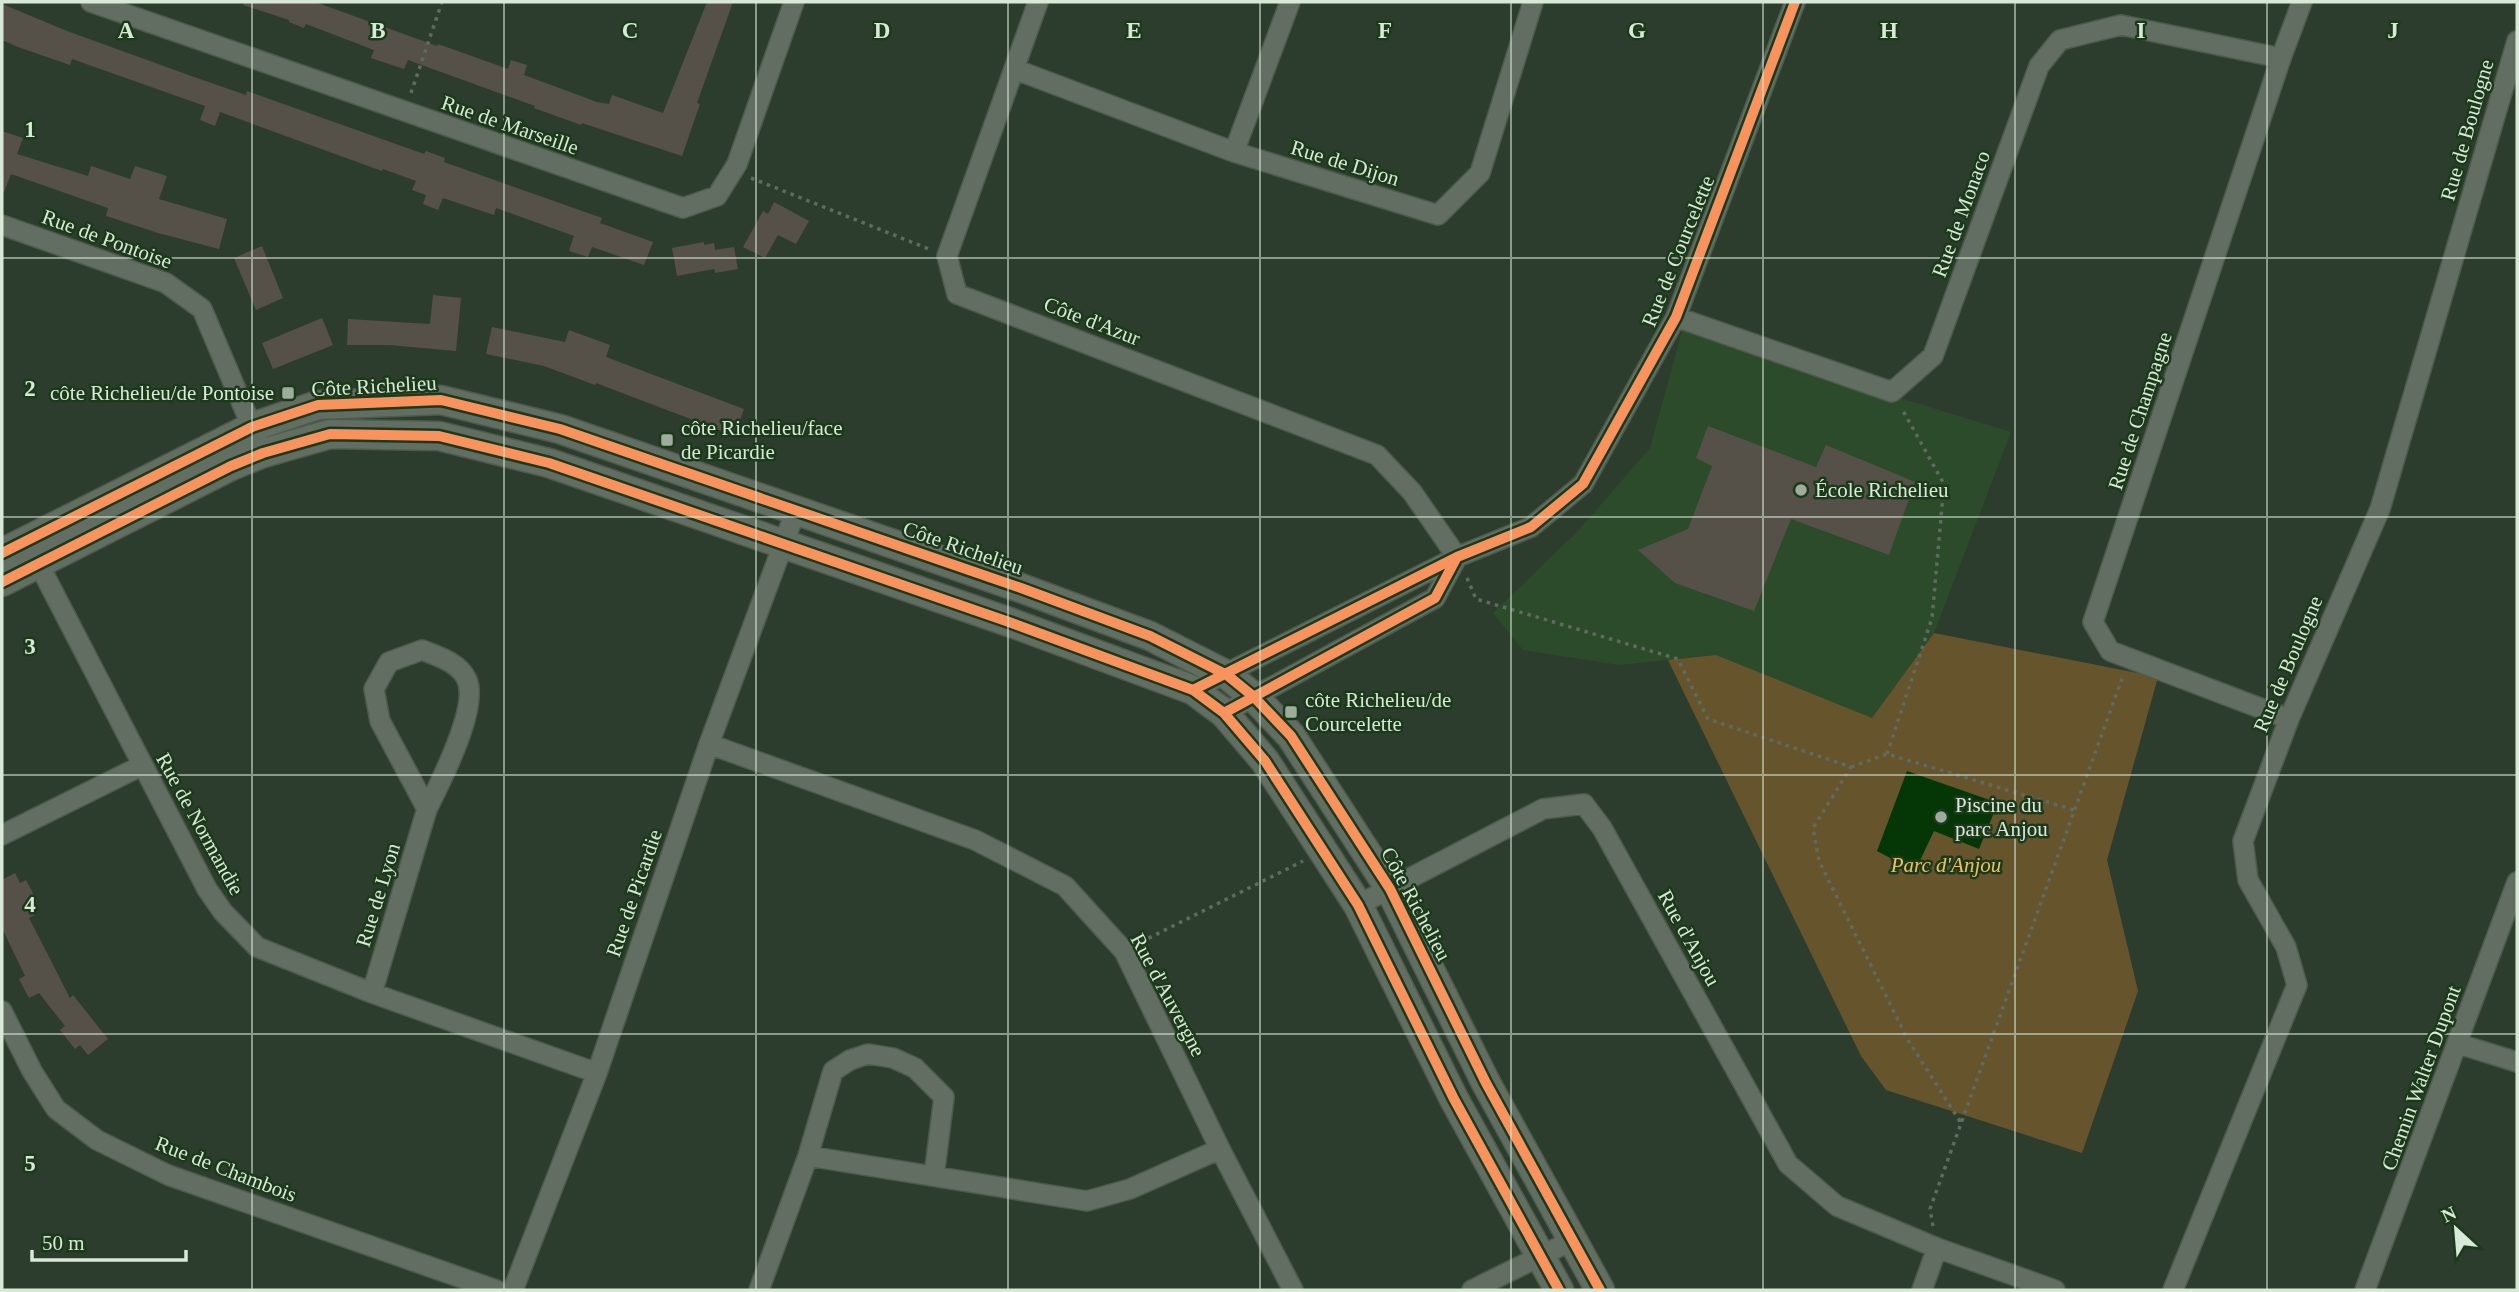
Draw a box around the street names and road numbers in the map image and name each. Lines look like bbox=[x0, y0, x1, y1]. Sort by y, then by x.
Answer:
street label: Rue de Boulogne bbox=[2435, 57, 2499, 203]
street label: Rue de Marseille bbox=[438, 90, 582, 160]
street label: Rue de Dijon bbox=[1288, 135, 1403, 191]
street label: Rue de Monaco bbox=[1927, 147, 1995, 281]
street label: Rue de Courcelette bbox=[1637, 172, 1719, 330]
street label: Rue de Pontoise bbox=[39, 204, 175, 274]
street label: Côte d'Azur bbox=[1040, 292, 1144, 350]
street label: Rue de Champagne bbox=[2103, 329, 2177, 493]
street label: Côte Richelieu bbox=[311, 371, 438, 401]
street label: Côte Richelieu bbox=[900, 516, 1027, 580]
street label: Rue de Boulogne bbox=[2248, 592, 2328, 736]
street label: Rue de Normandie bbox=[151, 749, 249, 899]
street label: Rue de Picardie bbox=[601, 826, 667, 960]
street label: Rue de Lyon bbox=[351, 840, 405, 950]
street label: Côte Richelieu bbox=[1376, 843, 1456, 965]
street label: Rue d'Anjou bbox=[1653, 886, 1725, 991]
street label: Rue d'Auvergne bbox=[1126, 929, 1210, 1061]
street label: Chemin Walter Dupont bbox=[2376, 982, 2466, 1174]
street label: Rue de Chambois bbox=[152, 1131, 300, 1207]

